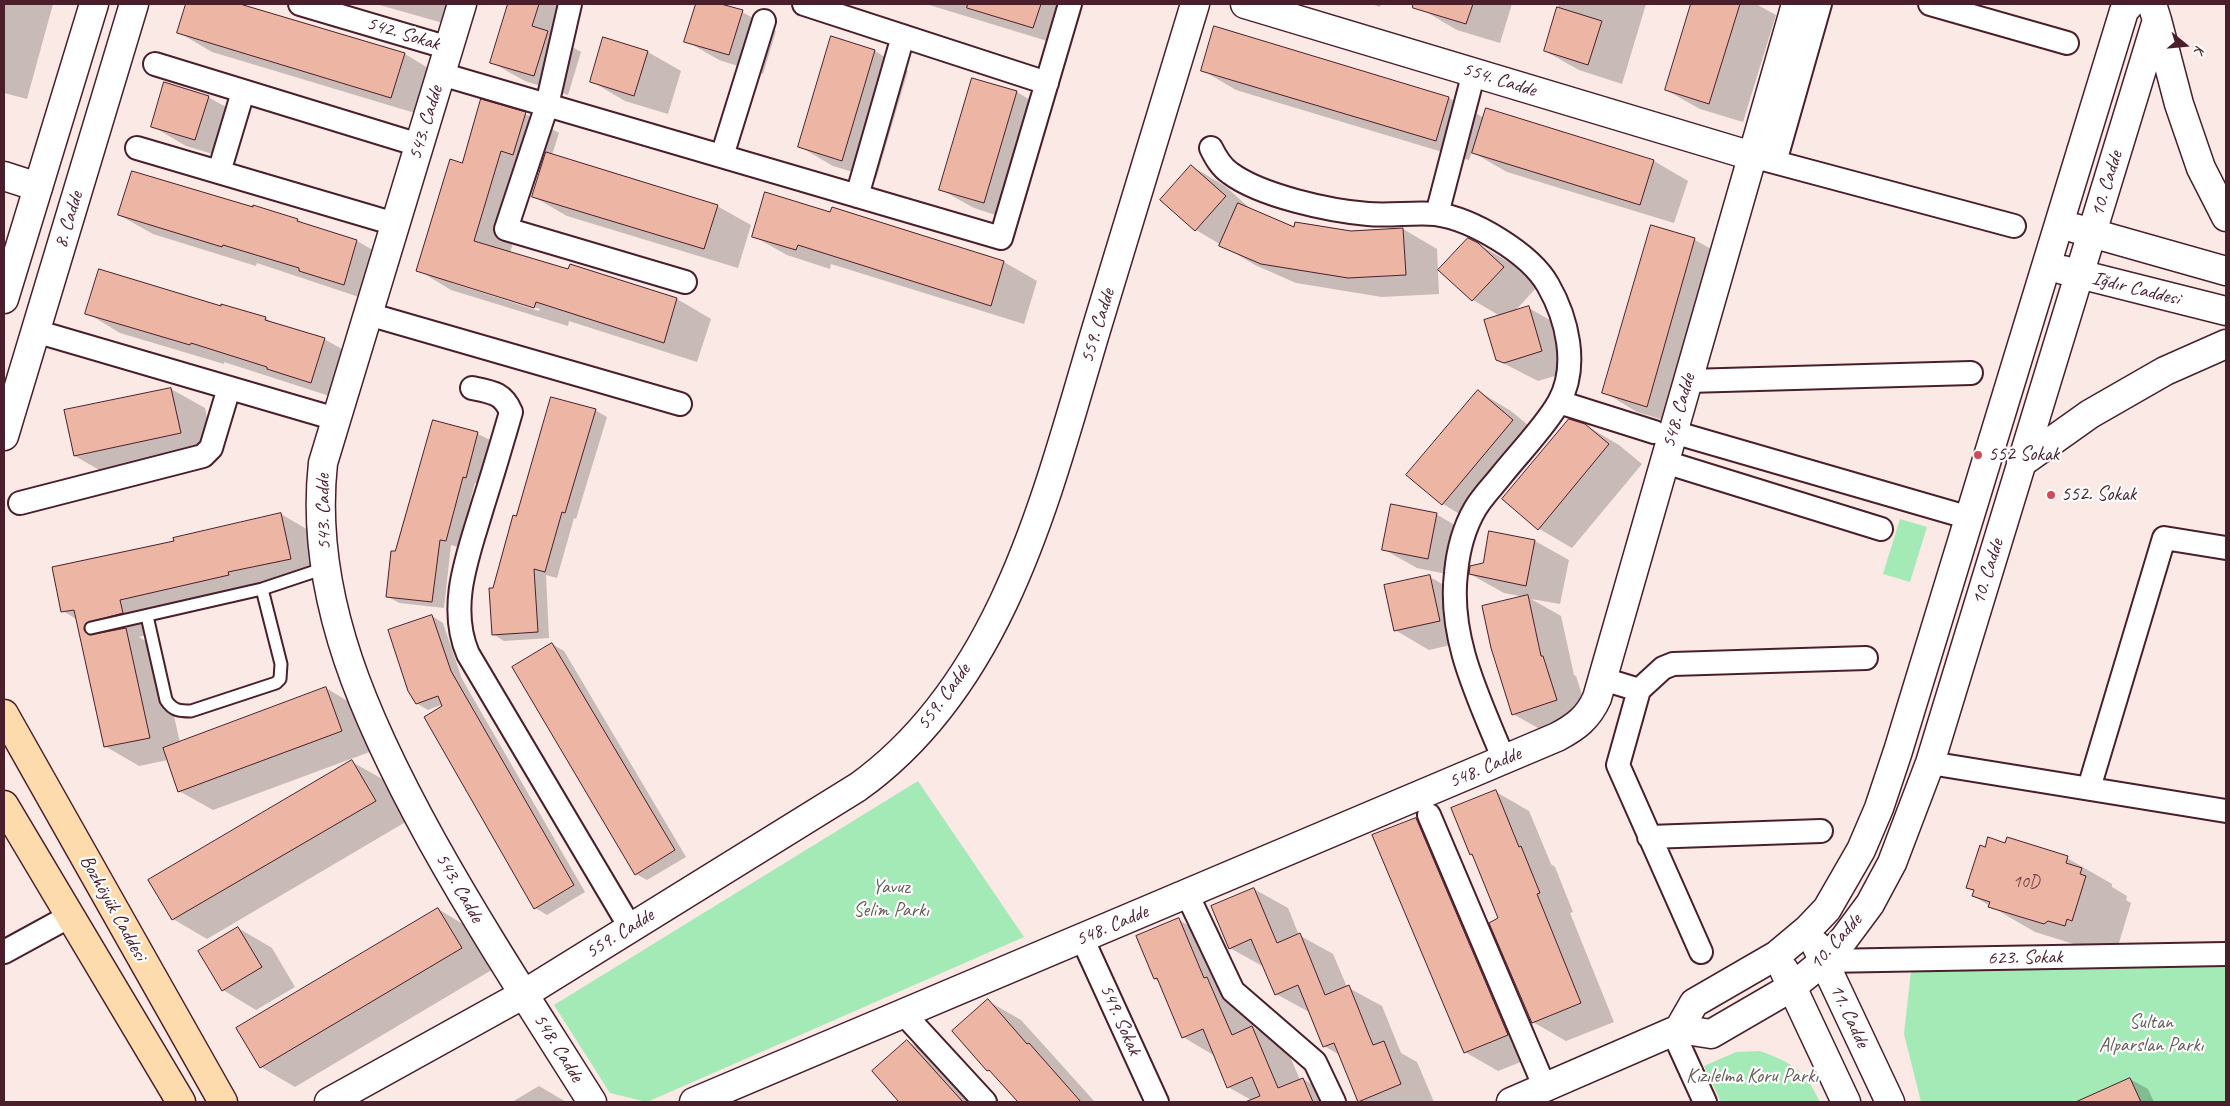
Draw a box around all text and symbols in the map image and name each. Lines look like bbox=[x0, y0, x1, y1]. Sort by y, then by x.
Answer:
street label: 542. Sokak bbox=[364, 12, 442, 56]
north arrow bbox=[2160, 20, 2210, 70]
text: K bbox=[2191, 44, 2209, 55]
street label: 554. Cadde bbox=[1459, 57, 1539, 103]
street label: 543. Cadde bbox=[403, 83, 449, 163]
street label: 10. Cadde bbox=[2086, 148, 2128, 220]
street label: 8. Cadde bbox=[49, 189, 89, 251]
street label: Iğdır Caddesi bbox=[2090, 267, 2182, 311]
street label: 559. Cadde bbox=[1075, 286, 1121, 366]
street label: 548. Cadde bbox=[1657, 371, 1701, 451]
place label: 552 Sokak bbox=[1988, 443, 2059, 467]
marker: 552 Sokak bbox=[1972, 449, 1984, 461]
street label: 543. Cadde bbox=[311, 474, 337, 550]
place label: 552. Sokak bbox=[2061, 483, 2136, 507]
marker: 552. Sokak bbox=[2045, 489, 2057, 501]
street label: 10. Cadde bbox=[1967, 536, 2009, 608]
street label: 559. Cadde bbox=[912, 659, 976, 735]
street label: 548. Cadde bbox=[1445, 742, 1525, 794]
street label: 543. Cadde bbox=[430, 849, 488, 927]
street label: Bozhöyük Caddesi bbox=[74, 851, 152, 965]
house number: 10D bbox=[2013, 871, 2039, 893]
park label: Yavuz Selim Parkı bbox=[853, 876, 929, 923]
street label: 548. Cadde bbox=[1072, 900, 1152, 952]
street label: 559. Cadde bbox=[581, 904, 659, 964]
street label: 10. Cadde bbox=[1805, 909, 1867, 975]
street label: 623. Sokak bbox=[1987, 945, 2063, 971]
street label: 11. Cadde bbox=[1824, 980, 1874, 1052]
street label: 549. Sokak bbox=[1094, 981, 1146, 1059]
street label: 548. Cadde bbox=[528, 1009, 588, 1087]
park label: Sultan Alparslan Parkı bbox=[2099, 1011, 2203, 1058]
park label: Kızılelma Koru Parkı bbox=[1686, 1065, 1818, 1089]

